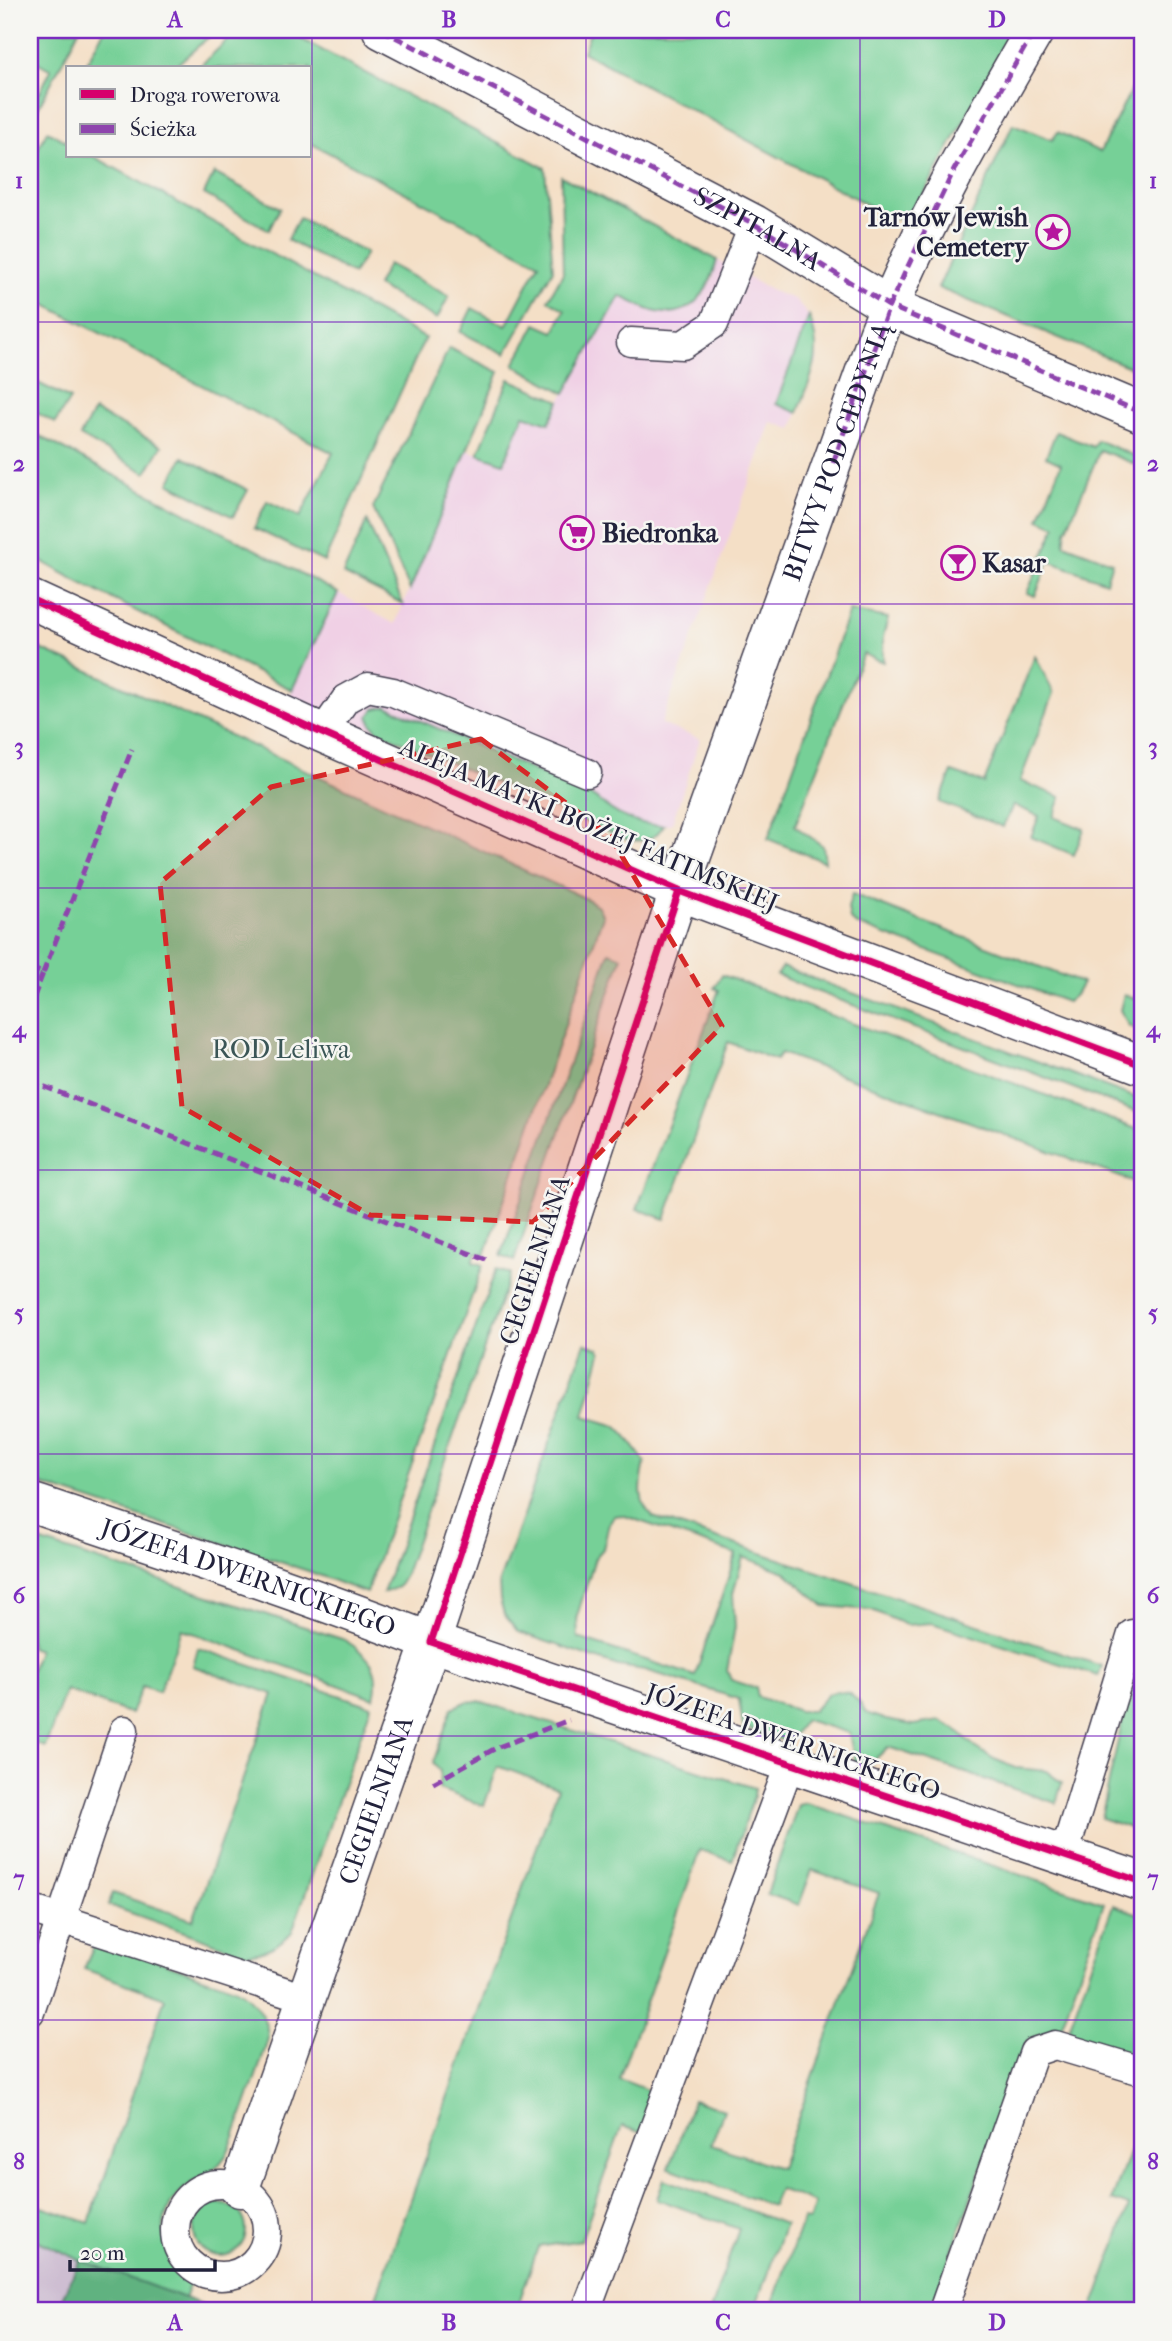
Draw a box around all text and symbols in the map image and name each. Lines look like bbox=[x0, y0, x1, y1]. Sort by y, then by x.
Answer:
text: A bbox=[166, 6, 184, 33]
text: B bbox=[442, 6, 457, 33]
text: C bbox=[715, 6, 731, 33]
text: D bbox=[988, 6, 1006, 33]
legend bbox=[66, 66, 312, 158]
text: Droga rowerowa bbox=[130, 83, 280, 107]
text: Ścieżka bbox=[130, 117, 197, 141]
text: 1 bbox=[15, 167, 23, 194]
text: 1 bbox=[1149, 167, 1157, 194]
street label: SZPITALNA bbox=[689, 180, 828, 278]
place label: Tarnów Jewish Cemetery bbox=[863, 202, 1030, 263]
place icon: Tarnów Jewish Cemetery bbox=[1034, 213, 1072, 251]
street label: BITWY POD CEDYNIĄ bbox=[776, 317, 898, 585]
text: 2 bbox=[13, 450, 25, 477]
text: 2 bbox=[1147, 450, 1159, 477]
supermarket icon: Biedronka bbox=[558, 514, 596, 552]
place label: Biedronka bbox=[602, 518, 719, 549]
bar icon: Kasar bbox=[939, 544, 977, 582]
place label: Kasar bbox=[982, 548, 1047, 579]
street label: ALEJA MATKI BOŻEJ FATIMSKIEJ bbox=[394, 730, 783, 919]
text: 3 bbox=[14, 733, 24, 760]
text: 3 bbox=[1148, 733, 1158, 760]
text: 4 bbox=[11, 1016, 27, 1043]
text: 4 bbox=[1145, 1016, 1161, 1043]
park label: ROD Leliwa bbox=[212, 1034, 351, 1065]
street label: CEGIELNIANA bbox=[493, 1170, 577, 1349]
text: 5 bbox=[14, 1299, 24, 1326]
text: 5 bbox=[1148, 1299, 1158, 1326]
street label: JÓZEFA DWERNICKIEGO bbox=[95, 1511, 400, 1643]
text: 6 bbox=[13, 1582, 26, 1609]
text: 6 bbox=[1147, 1582, 1160, 1609]
street label: JÓZEFA DWERNICKIEGO bbox=[640, 1675, 945, 1807]
street label: CEGIELNIANA bbox=[332, 1711, 420, 1888]
text: 7 bbox=[12, 1865, 25, 1892]
text: 7 bbox=[1146, 1865, 1159, 1892]
text: 8 bbox=[13, 2148, 25, 2175]
text: 8 bbox=[1147, 2148, 1159, 2175]
scale bar bbox=[70, 2229, 215, 2273]
text: 20 m bbox=[80, 2241, 125, 2265]
text: A bbox=[166, 2309, 184, 2336]
text: B bbox=[442, 2309, 457, 2336]
text: C bbox=[715, 2309, 731, 2336]
text: D bbox=[988, 2309, 1006, 2336]

